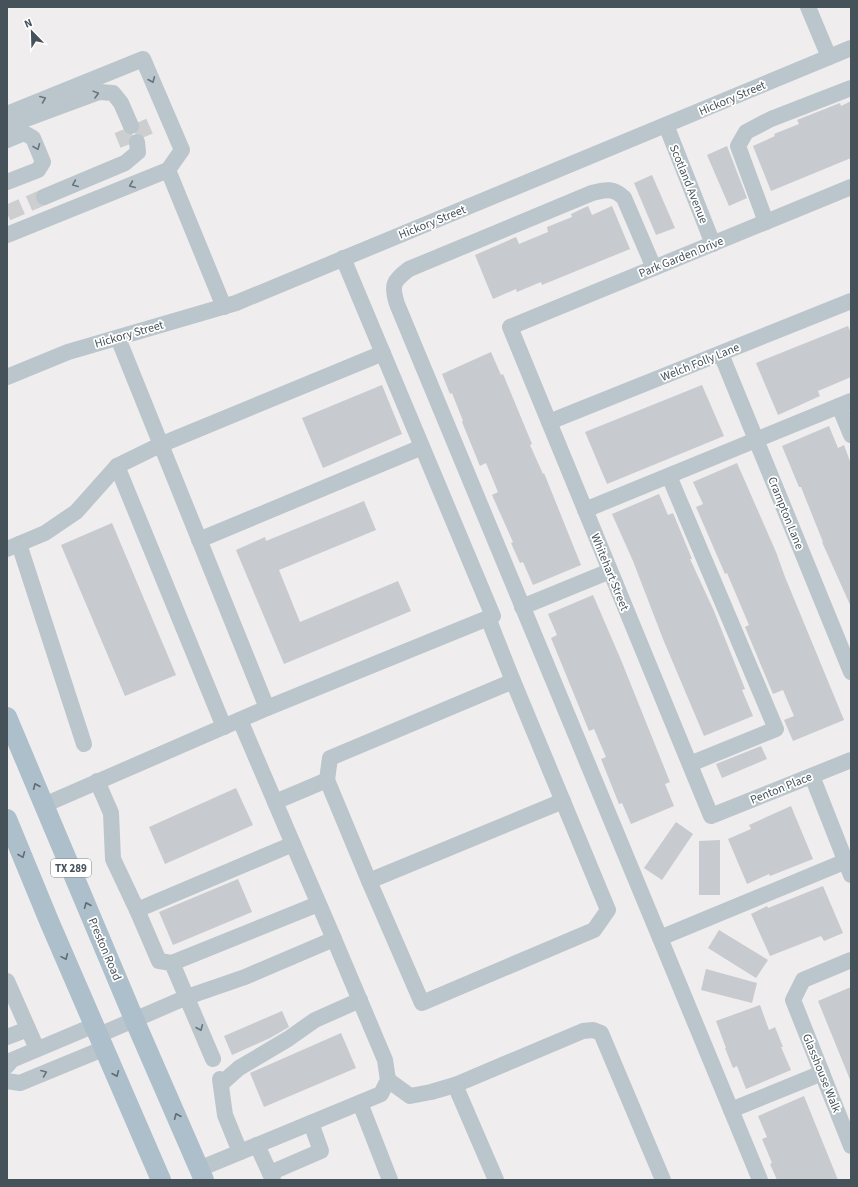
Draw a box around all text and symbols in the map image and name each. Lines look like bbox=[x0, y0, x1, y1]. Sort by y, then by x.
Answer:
north arrow bbox=[12, 12, 52, 52]
text: N bbox=[22, 15, 35, 32]
one-way arrow bbox=[147, 76, 155, 83]
street label: Hickory Street bbox=[696, 77, 768, 120]
one-way arrow bbox=[92, 90, 99, 99]
one-way arrow bbox=[40, 96, 47, 104]
street label: Scotland Avenue bbox=[665, 142, 712, 226]
one-way arrow bbox=[33, 144, 41, 151]
one-way arrow bbox=[72, 179, 79, 187]
one-way arrow bbox=[128, 180, 135, 188]
street label: Hickory Street bbox=[396, 201, 468, 244]
street label: Park Garden Drive bbox=[636, 233, 726, 282]
street label: Hickory Street bbox=[93, 317, 166, 352]
street label: Welch Folly Lane bbox=[658, 339, 742, 386]
street label: Crampton Lane bbox=[763, 474, 808, 552]
street label: Whitehart Street bbox=[586, 531, 633, 613]
street label: Penton Place bbox=[748, 768, 815, 809]
one-way arrow bbox=[33, 782, 41, 790]
one-way arrow bbox=[17, 851, 25, 859]
road number: TX 289 bbox=[51, 859, 91, 877]
one-way arrow bbox=[83, 902, 91, 909]
street label: Preston Road bbox=[84, 915, 125, 983]
one-way arrow bbox=[60, 953, 68, 960]
one-way arrow bbox=[195, 1023, 203, 1031]
street label: Glasshouse Walk bbox=[798, 1031, 845, 1115]
one-way arrow bbox=[40, 1069, 47, 1077]
one-way arrow bbox=[111, 1070, 119, 1077]
one-way arrow bbox=[173, 1113, 181, 1120]

